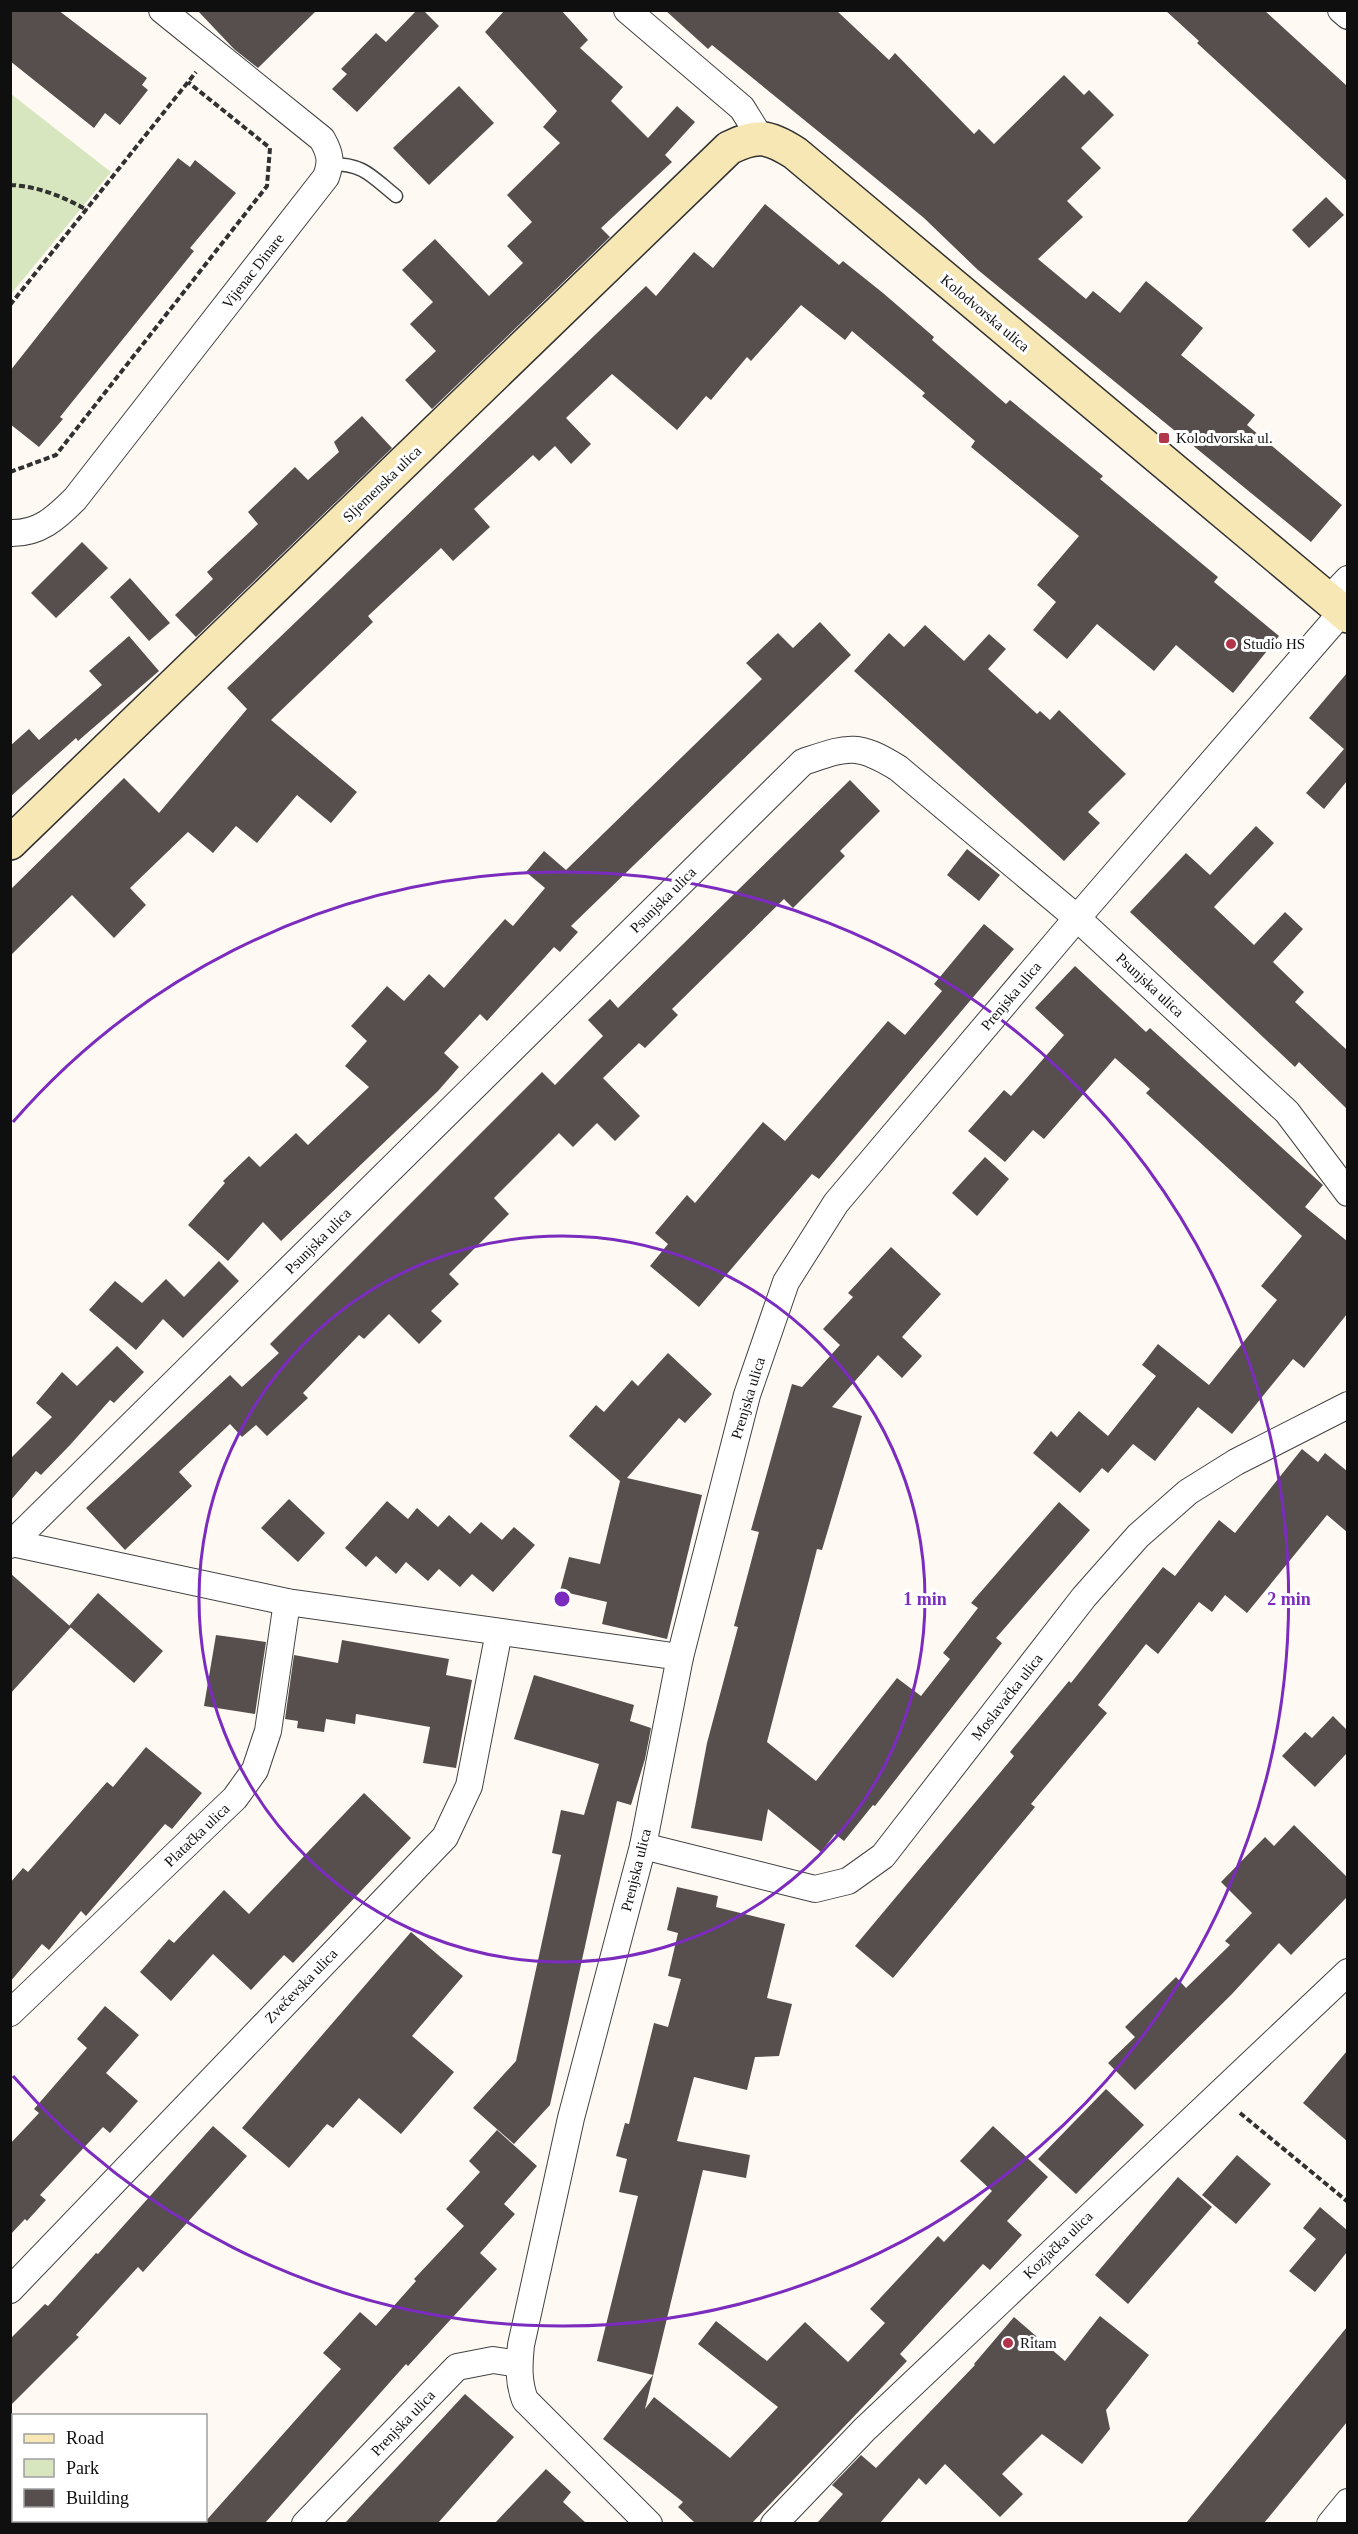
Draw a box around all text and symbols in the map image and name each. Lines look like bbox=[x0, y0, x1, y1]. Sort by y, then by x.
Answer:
street label: Vijenac Dinare bbox=[219, 230, 287, 312]
street label: Kolodvorska ulica bbox=[938, 271, 1033, 355]
place label: Kolodvorska ul. bbox=[1176, 430, 1273, 446]
marker: Kolodvorska ul. bbox=[1157, 431, 1171, 445]
street label: Sljemenska ulica bbox=[340, 443, 425, 525]
place label: Studio HS bbox=[1243, 636, 1305, 652]
marker: Studio HS bbox=[1224, 637, 1238, 651]
street label: Psunjska ulica bbox=[627, 864, 699, 936]
street label: Psunjska ulica bbox=[1113, 950, 1187, 1020]
street label: Prenjska ulica bbox=[978, 958, 1045, 1034]
street label: Psunjska ulica bbox=[282, 1205, 354, 1277]
street label: Prenjska ulica bbox=[728, 1355, 768, 1441]
centre of rings bbox=[552, 1589, 572, 1609]
text: 1 min bbox=[903, 1589, 947, 1609]
text: 2 min bbox=[1267, 1589, 1311, 1609]
street label: Moslavačka ulica bbox=[968, 1650, 1046, 1743]
street label: Platačka ulica bbox=[161, 1800, 233, 1870]
street label: Prenjska ulica bbox=[618, 1827, 654, 1913]
street label: Zvečevska ulica bbox=[262, 1945, 341, 2026]
street label: Kozjačka ulica bbox=[1020, 2208, 1096, 2282]
place label: Ritam bbox=[1020, 2335, 1057, 2351]
marker: Ritam bbox=[1001, 2336, 1015, 2350]
street label: Prenjska ulica bbox=[368, 2387, 438, 2459]
legend bbox=[12, 2414, 207, 2522]
text: Road bbox=[66, 2428, 104, 2448]
text: Park bbox=[66, 2458, 99, 2478]
text: Building bbox=[66, 2488, 129, 2508]

